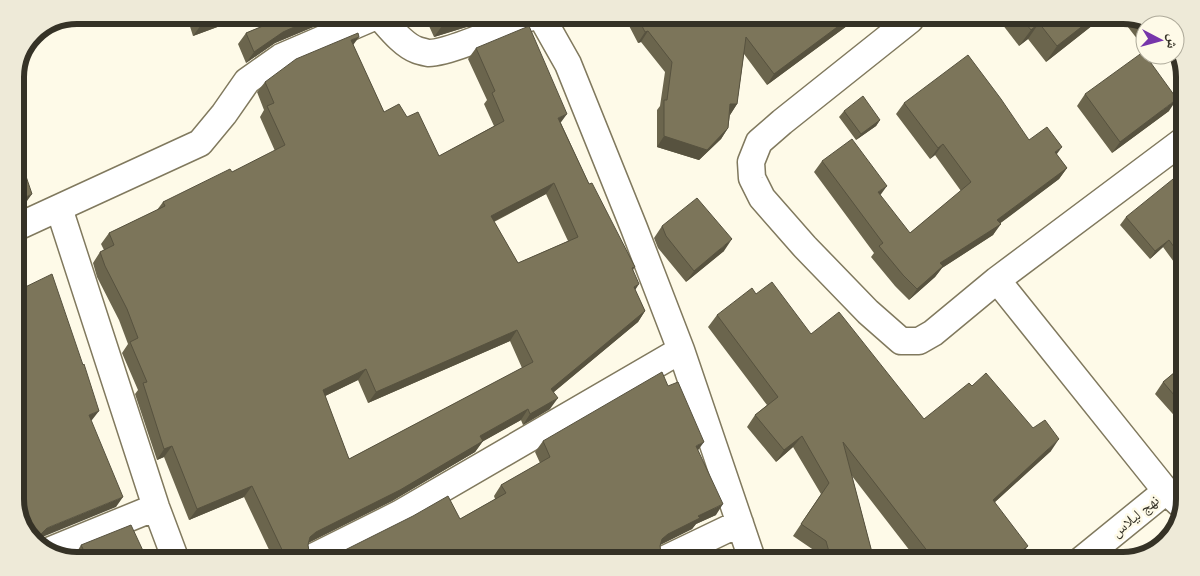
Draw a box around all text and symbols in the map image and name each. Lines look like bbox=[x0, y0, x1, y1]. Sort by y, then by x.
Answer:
north arrow bbox=[1135, 15, 1185, 65]
text: ش bbox=[1163, 33, 1181, 50]
street label: نهج ليلاس bbox=[1108, 492, 1163, 542]

